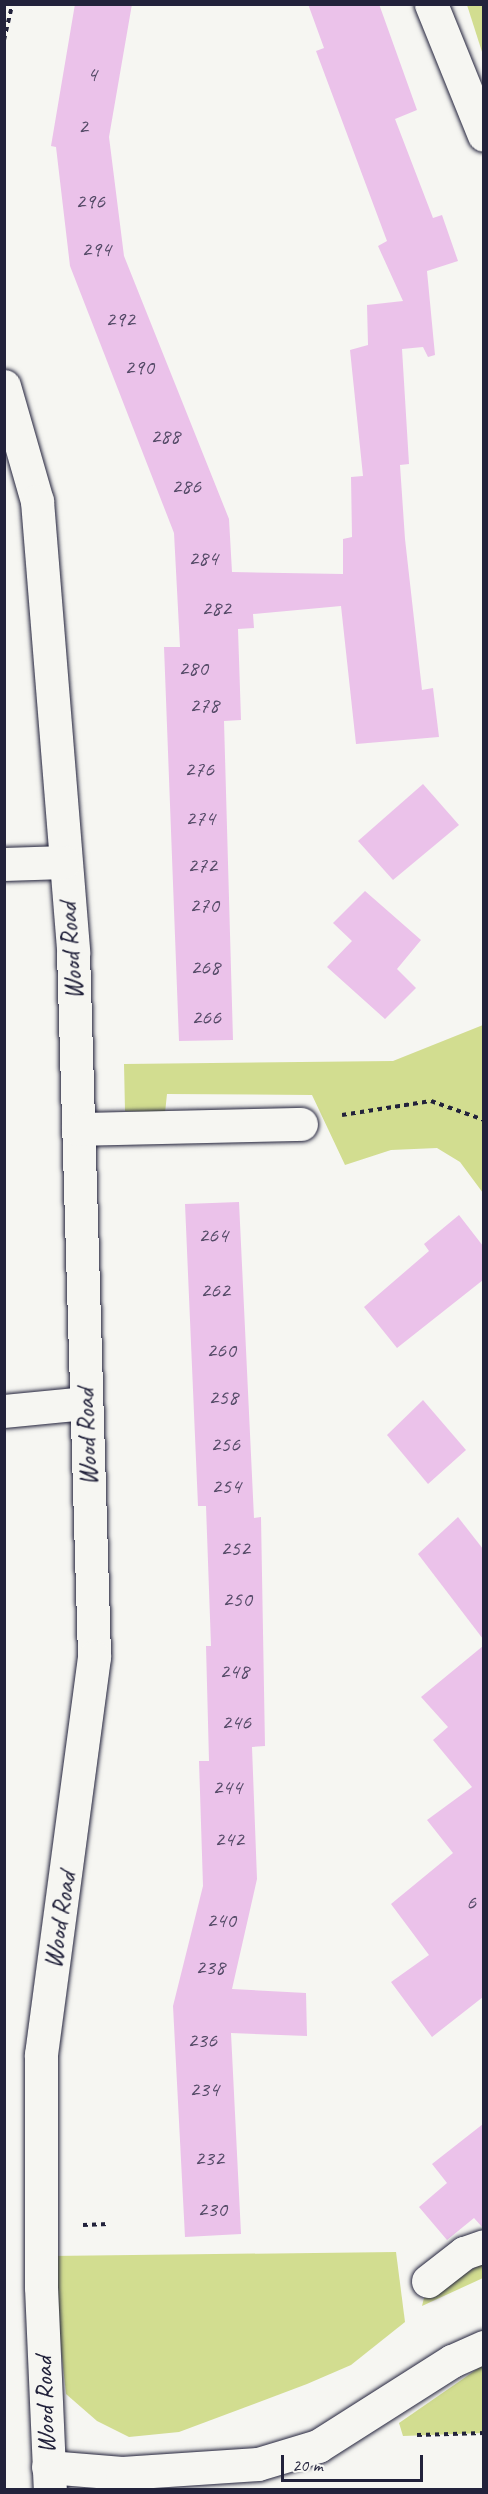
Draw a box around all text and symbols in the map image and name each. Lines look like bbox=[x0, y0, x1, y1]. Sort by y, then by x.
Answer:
house number: 4 bbox=[87, 62, 97, 88]
house number: 2 bbox=[78, 114, 88, 140]
house number: 296 bbox=[75, 189, 105, 215]
house number: 294 bbox=[81, 237, 111, 263]
house number: 292 bbox=[105, 307, 135, 333]
house number: 290 bbox=[124, 355, 154, 381]
house number: 288 bbox=[150, 424, 180, 450]
house number: 286 bbox=[171, 474, 201, 500]
house number: 284 bbox=[188, 546, 218, 572]
house number: 282 bbox=[201, 596, 231, 622]
house number: 280 bbox=[178, 656, 208, 682]
house number: 278 bbox=[189, 693, 219, 719]
house number: 276 bbox=[184, 757, 214, 783]
house number: 274 bbox=[185, 806, 215, 832]
house number: 272 bbox=[187, 853, 217, 879]
house number: 270 bbox=[189, 893, 219, 919]
street label: Wood Road bbox=[52, 901, 90, 1001]
house number: 268 bbox=[190, 955, 220, 981]
house number: 266 bbox=[191, 1005, 221, 1031]
house number: 264 bbox=[198, 1223, 228, 1249]
house number: 262 bbox=[200, 1278, 230, 1304]
house number: 260 bbox=[206, 1338, 236, 1364]
house number: 258 bbox=[208, 1385, 238, 1411]
street label: Wood Road bbox=[70, 1388, 104, 1486]
house number: 256 bbox=[210, 1432, 240, 1458]
house number: 254 bbox=[211, 1474, 241, 1500]
house number: 252 bbox=[220, 1536, 250, 1562]
house number: 250 bbox=[222, 1587, 252, 1613]
house number: 248 bbox=[219, 1659, 249, 1685]
house number: 246 bbox=[221, 1710, 251, 1736]
house number: 244 bbox=[212, 1775, 242, 1801]
house number: 242 bbox=[214, 1827, 244, 1853]
street label: Wood Road bbox=[37, 1870, 83, 1970]
house number: 6 bbox=[466, 1890, 476, 1916]
house number: 240 bbox=[206, 1908, 236, 1934]
house number: 238 bbox=[195, 1955, 225, 1981]
house number: 236 bbox=[187, 2028, 217, 2054]
house number: 234 bbox=[189, 2077, 219, 2103]
house number: 232 bbox=[194, 2146, 224, 2172]
house number: 230 bbox=[197, 2197, 227, 2223]
street label: Wood Road bbox=[28, 2356, 62, 2454]
scale bar bbox=[284, 2443, 426, 2481]
text: 20 m bbox=[292, 2454, 323, 2476]

